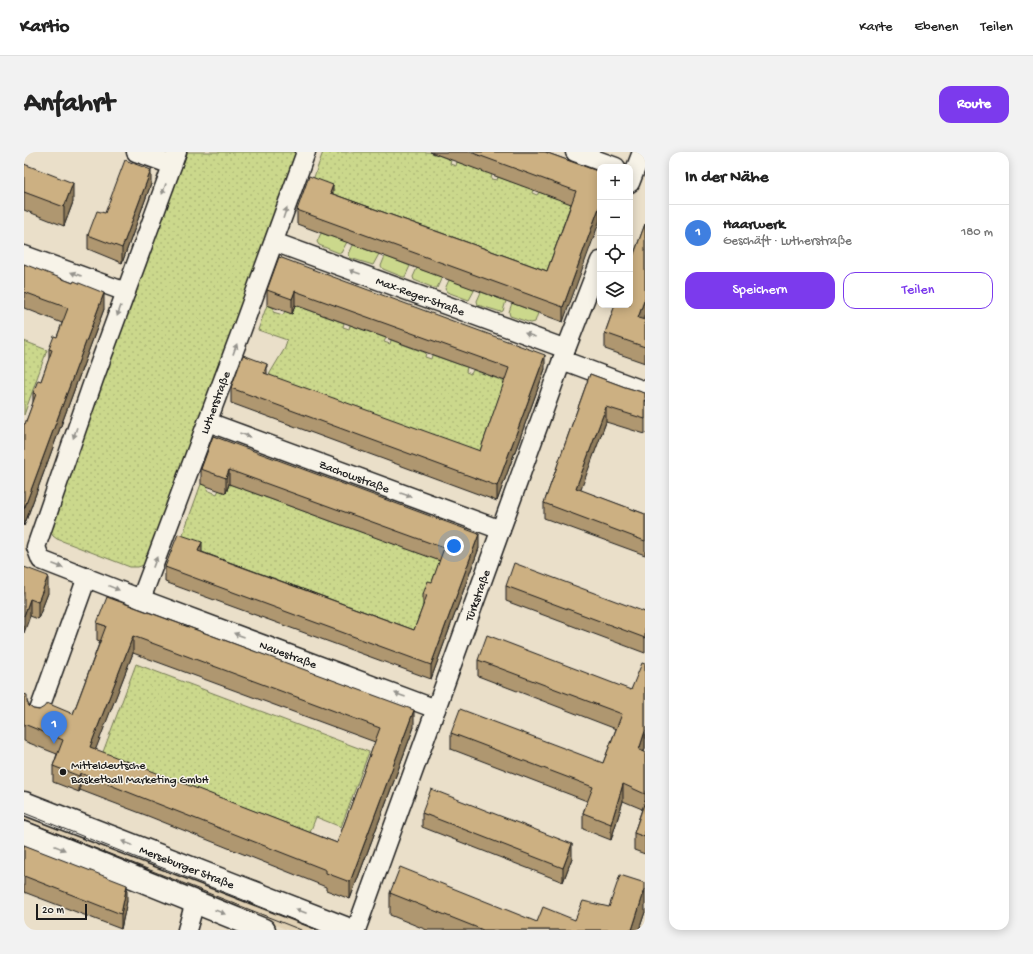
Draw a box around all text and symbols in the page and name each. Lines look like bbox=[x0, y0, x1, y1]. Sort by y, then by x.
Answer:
text: Kartio bbox=[20, 16, 69, 39]
text: Karte bbox=[859, 19, 893, 36]
text: Ebenen bbox=[915, 19, 958, 36]
text: Teilen bbox=[980, 19, 1013, 36]
button: Route bbox=[939, 86, 1009, 123]
text: Anfahrt bbox=[24, 88, 114, 121]
map controls bbox=[597, 164, 633, 308]
button: + bbox=[597, 164, 633, 200]
text: In der Nähe bbox=[685, 168, 768, 188]
one-way arrow bbox=[160, 183, 166, 195]
button: − bbox=[597, 200, 633, 236]
one-way arrow bbox=[282, 207, 288, 219]
text: Haarwerk bbox=[723, 216, 785, 234]
text: 1 bbox=[695, 225, 701, 240]
text: 180 m bbox=[961, 225, 993, 240]
text: Geschäft · Lutherstraße bbox=[723, 234, 852, 249]
button: locate bbox=[597, 236, 633, 272]
one-way arrow bbox=[348, 268, 360, 274]
one-way arrow bbox=[70, 271, 82, 277]
button: layers bbox=[597, 272, 633, 308]
button: Speichern bbox=[685, 272, 835, 309]
button: Teilen bbox=[843, 272, 993, 309]
street label: Max-Reger-Straße bbox=[373, 275, 467, 320]
one-way arrow bbox=[116, 305, 122, 317]
one-way arrow bbox=[523, 332, 535, 338]
one-way arrow bbox=[233, 342, 239, 354]
street label: Lutherstraße bbox=[198, 369, 235, 436]
one-way arrow bbox=[72, 428, 78, 440]
one-way arrow bbox=[239, 433, 251, 439]
street label: Zachowstraße bbox=[316, 458, 392, 498]
one-way arrow bbox=[400, 492, 412, 498]
your location bbox=[444, 536, 464, 556]
one-way arrow bbox=[152, 556, 158, 568]
one-way arrow bbox=[52, 563, 64, 569]
street label: Türkstraße bbox=[463, 568, 495, 624]
one-way arrow bbox=[109, 585, 120, 591]
one-way arrow bbox=[232, 631, 244, 637]
street label: Nauestraße bbox=[257, 639, 319, 673]
one-way arrow bbox=[393, 692, 405, 698]
pin: 1 bbox=[41, 711, 67, 744]
place label: Mitteldeutsche Basketball Marketing GmbH bbox=[70, 760, 209, 788]
marker: Mitteldeutsche Basketball Marketing GmbH bbox=[58, 767, 68, 777]
one-way arrow bbox=[121, 840, 133, 846]
street label: Merseburger Straße bbox=[137, 844, 237, 893]
one-way arrow bbox=[55, 845, 67, 851]
scale bar bbox=[36, 902, 87, 921]
text: 20 m bbox=[42, 905, 64, 917]
one-way arrow bbox=[294, 907, 306, 913]
one-way arrow bbox=[214, 909, 225, 915]

